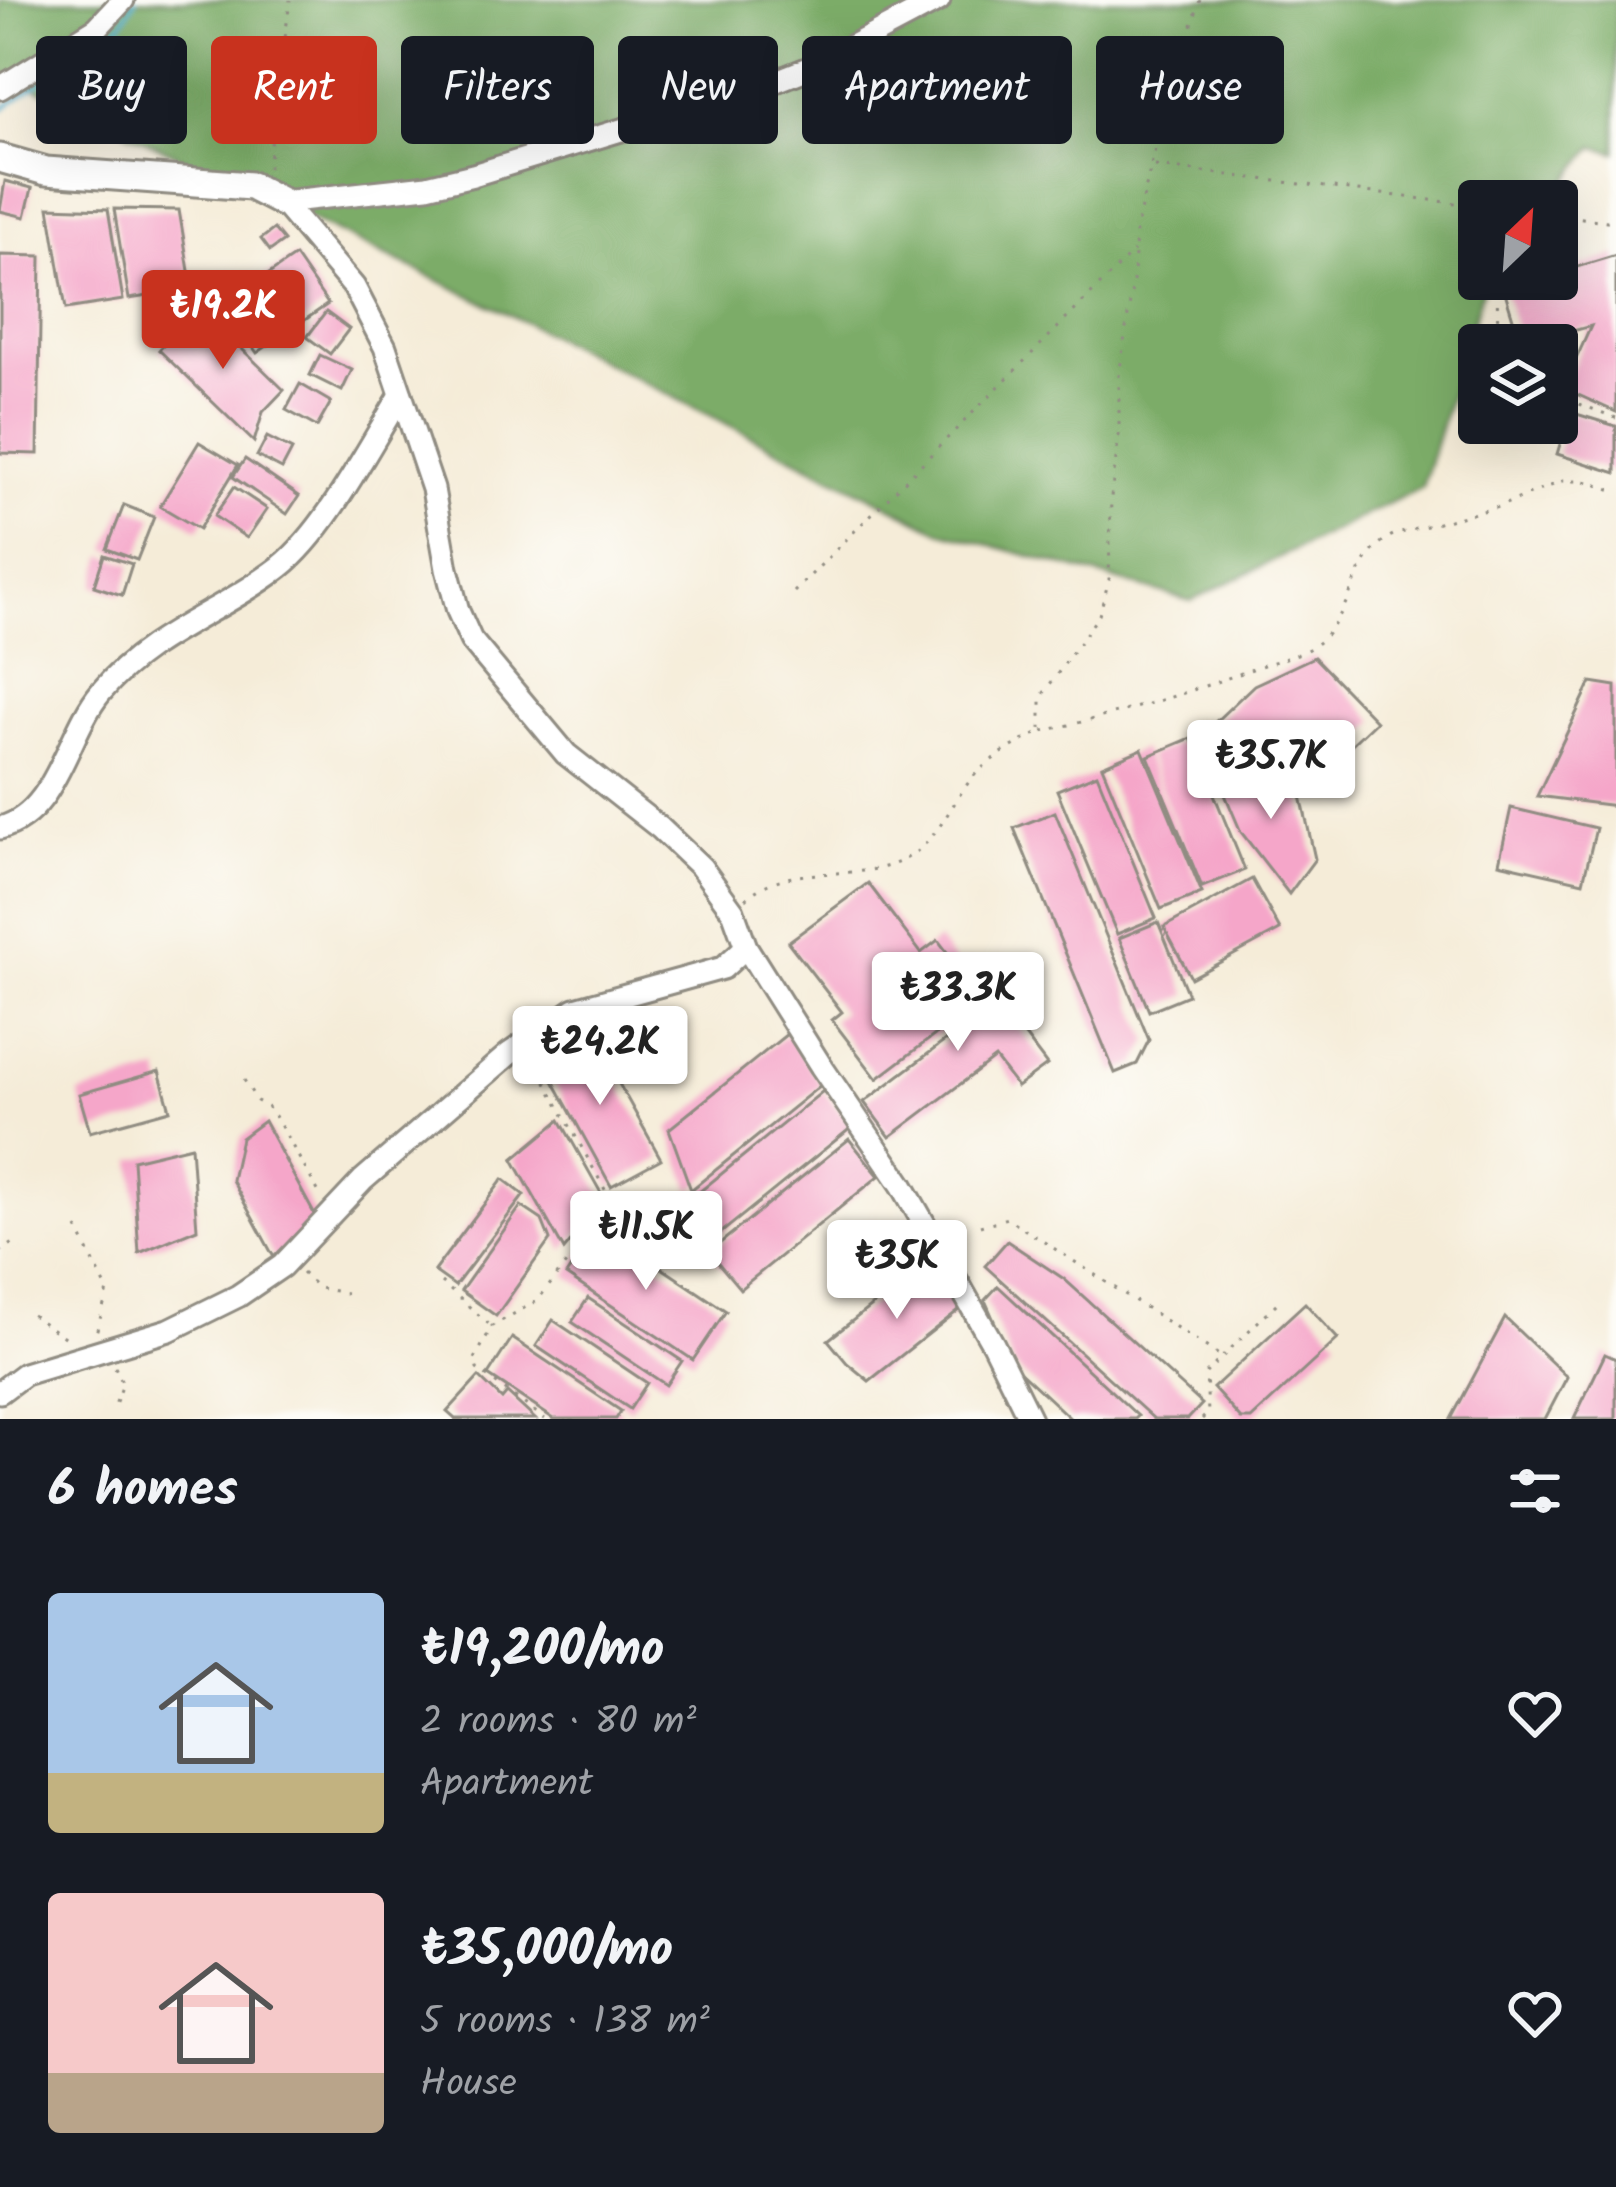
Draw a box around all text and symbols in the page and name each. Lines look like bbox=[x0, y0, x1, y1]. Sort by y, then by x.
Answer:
chip: Buy bbox=[36, 36, 187, 144]
chip: Rent bbox=[211, 36, 377, 144]
chip: Filters bbox=[401, 36, 594, 144]
chip: New bbox=[618, 36, 778, 144]
chip: Apartment bbox=[802, 36, 1072, 144]
chip: House bbox=[1096, 36, 1284, 144]
north arrow bbox=[1458, 180, 1578, 300]
map controls bbox=[1458, 180, 1578, 444]
pin: ₺19.2K bbox=[125, 270, 321, 372]
text: ₺19.2K bbox=[169, 278, 277, 340]
button: layers bbox=[1458, 324, 1578, 444]
pin: ₺35.7K bbox=[1173, 720, 1369, 822]
text: ₺35.7K bbox=[1214, 728, 1328, 790]
pin: ₺33.3K bbox=[860, 952, 1056, 1054]
text: ₺33.3K bbox=[899, 960, 1017, 1022]
pin: ₺24.2K bbox=[502, 1006, 698, 1108]
text: ₺24.2K bbox=[540, 1014, 660, 1076]
pin: ₺11.5K bbox=[548, 1191, 744, 1293]
text: ₺11.5K bbox=[597, 1199, 695, 1261]
pin: ₺35K bbox=[826, 1220, 968, 1322]
text: ₺35K bbox=[854, 1228, 940, 1290]
text: 6 homes bbox=[48, 1451, 238, 1532]
icon: filters bbox=[1502, 1458, 1568, 1524]
text: ₺19,200/mo bbox=[420, 1611, 664, 1692]
icon: home bbox=[144, 1641, 288, 1785]
icon: heart bbox=[1502, 1680, 1568, 1746]
text: 2 rooms · 80 m² bbox=[420, 1692, 696, 1754]
text: Apartment bbox=[420, 1754, 593, 1816]
text: ₺35,000/mo bbox=[420, 1911, 673, 1992]
icon: home bbox=[144, 1941, 288, 2085]
icon: heart bbox=[1502, 1980, 1568, 2046]
text: 5 rooms · 138 m² bbox=[420, 1992, 710, 2054]
text: House bbox=[420, 2054, 517, 2116]

